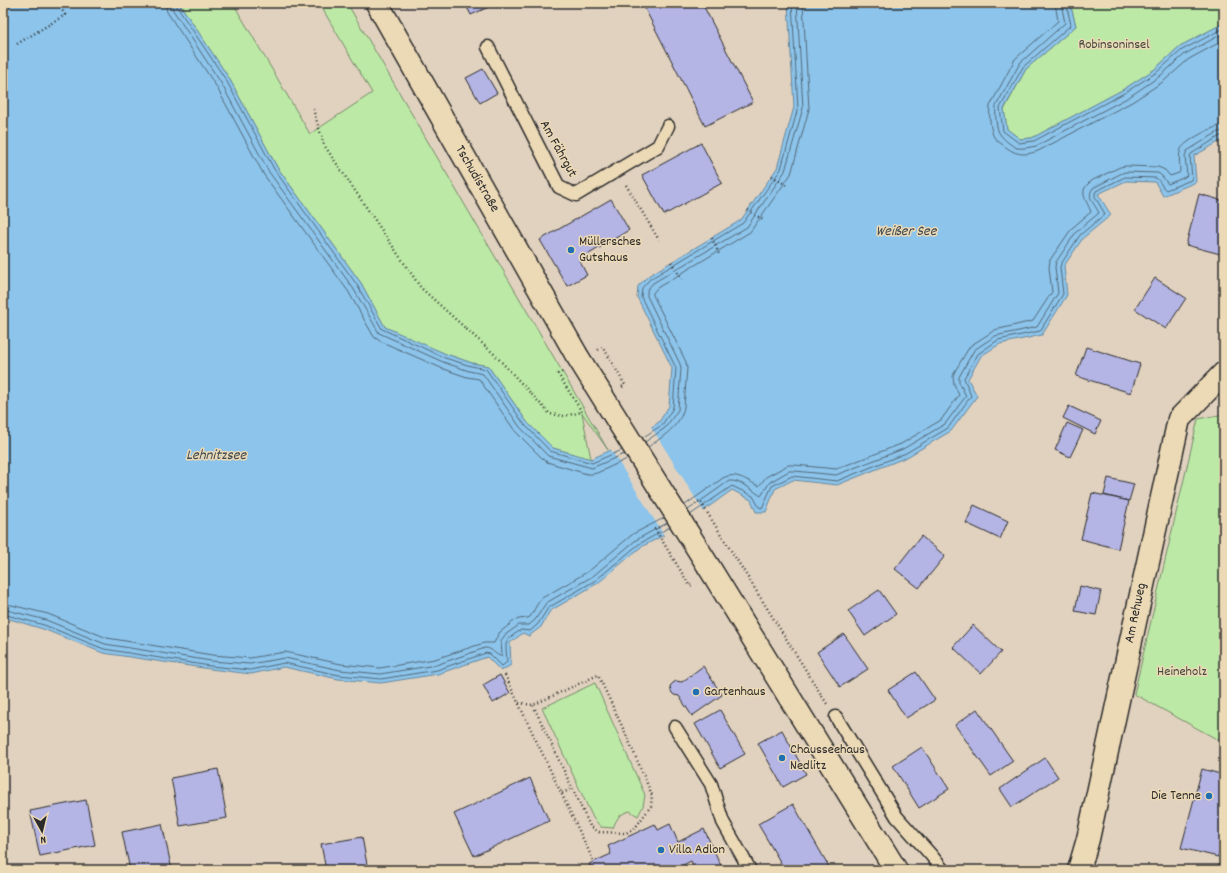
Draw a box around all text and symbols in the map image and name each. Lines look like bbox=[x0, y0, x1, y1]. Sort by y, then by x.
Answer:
park label: Robinsoninsel bbox=[1078, 35, 1150, 55]
street label: Am Fährgut bbox=[534, 117, 582, 181]
street label: Tschudistraße bbox=[450, 142, 504, 216]
water label: Weißer See bbox=[876, 221, 938, 243]
place label: Müllersches Gutshaus bbox=[579, 232, 641, 268]
marker: Müllersches Gutshaus bbox=[566, 245, 576, 255]
water label: Lehnitzsee bbox=[186, 445, 247, 467]
street label: Am Rehweg bbox=[1120, 581, 1152, 645]
park label: Heineholz bbox=[1157, 662, 1208, 682]
place label: Gartenhaus bbox=[704, 682, 766, 702]
marker: Gartenhaus bbox=[691, 687, 701, 697]
place label: Chausseehaus Nedlitz bbox=[790, 740, 865, 776]
marker: Chausseehaus Nedlitz bbox=[777, 753, 787, 763]
place label: Die Tenne bbox=[1151, 786, 1201, 806]
marker: Die Tenne bbox=[1204, 791, 1214, 801]
north arrow bbox=[22, 811, 62, 851]
text: N bbox=[39, 831, 47, 847]
place label: Villa Adlon bbox=[669, 840, 725, 860]
marker: Villa Adlon bbox=[656, 845, 666, 855]

